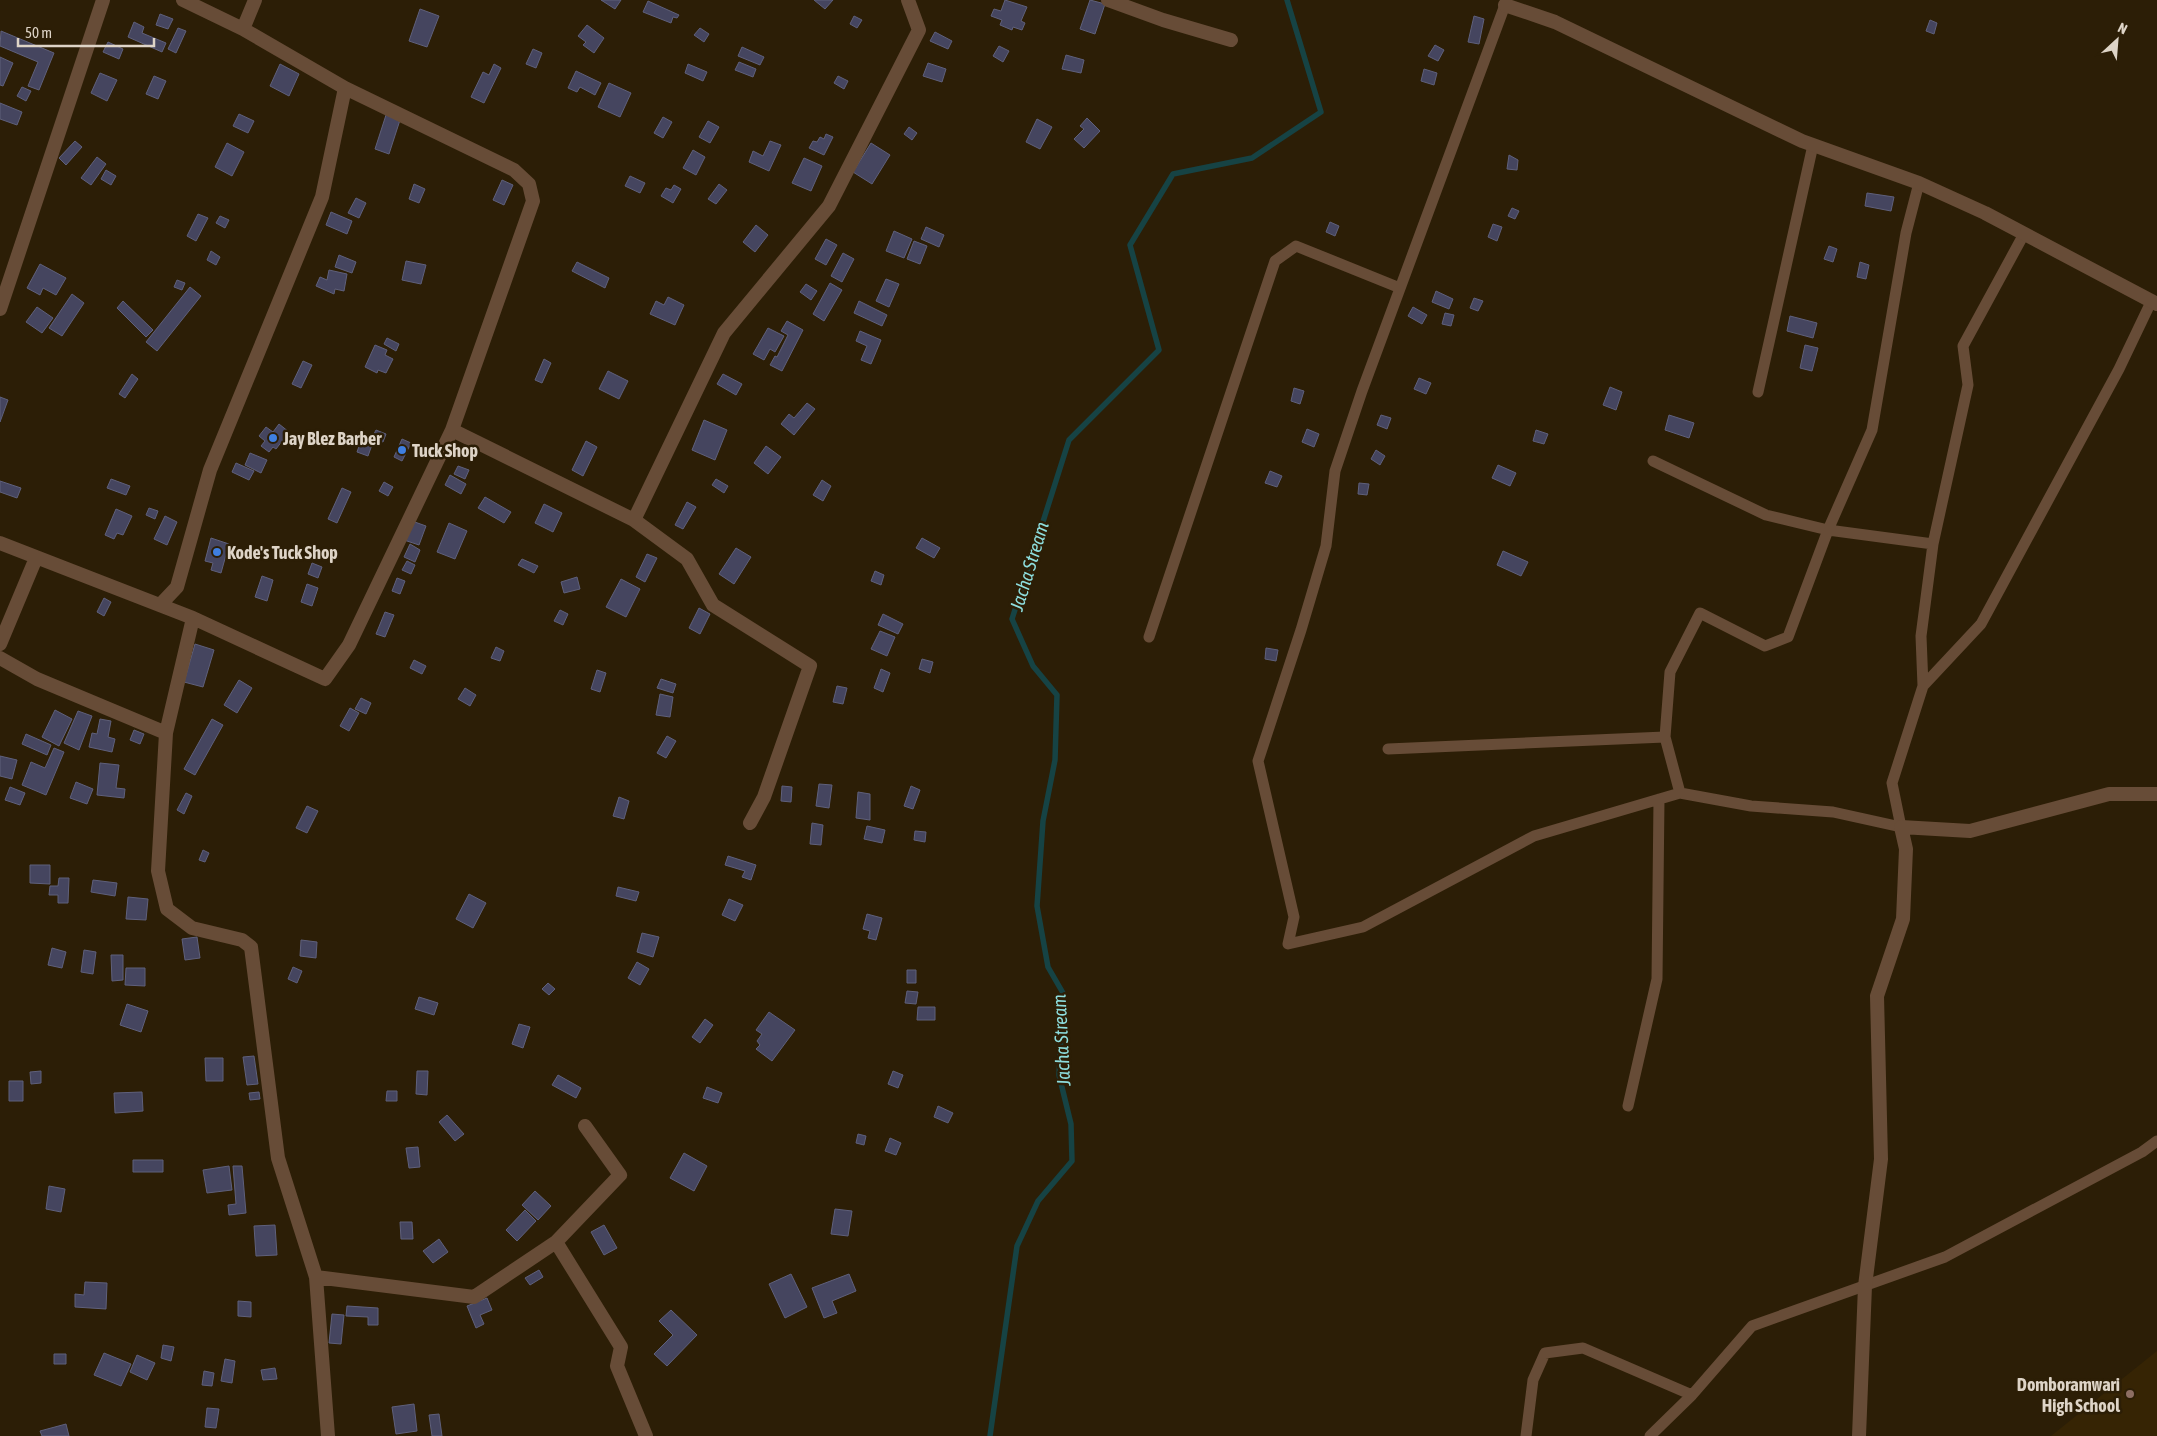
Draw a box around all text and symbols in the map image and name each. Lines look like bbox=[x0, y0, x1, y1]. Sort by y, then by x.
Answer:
scale bar bbox=[18, 15, 154, 47]
north arrow bbox=[2092, 15, 2142, 65]
text: N bbox=[2115, 19, 2130, 37]
text: 50 m bbox=[25, 24, 52, 41]
place label: Jay Blez Barber bbox=[282, 428, 382, 449]
marker: Jay Blez Barber bbox=[267, 432, 279, 444]
place label: Tuck Shop bbox=[412, 440, 478, 461]
marker: Tuck Shop bbox=[396, 444, 408, 456]
water label: Jacha Stream bbox=[1005, 519, 1053, 614]
place label: Kode's Tuck Shop bbox=[227, 542, 338, 563]
marker: Kode's Tuck Shop bbox=[211, 546, 223, 558]
water label: Jacha Stream bbox=[1048, 993, 1074, 1087]
place label: Domboramwari High School bbox=[2017, 1374, 2120, 1416]
marker: Domboramwari High School bbox=[2124, 1388, 2136, 1400]

